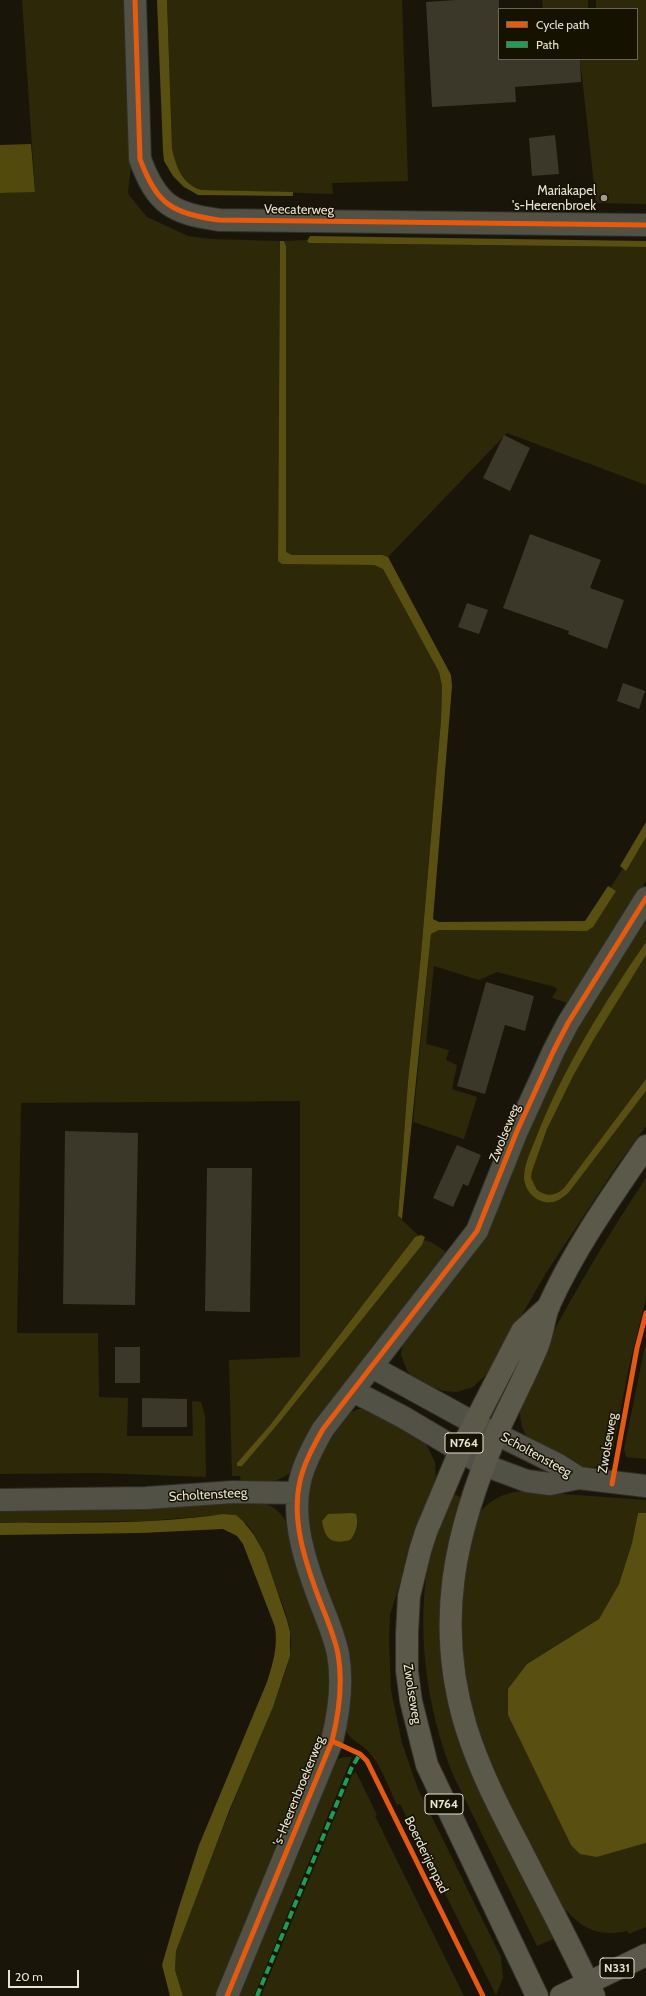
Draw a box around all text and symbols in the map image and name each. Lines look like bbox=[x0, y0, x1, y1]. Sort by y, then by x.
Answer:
legend bbox=[498, 8, 638, 60]
text: Cycle path bbox=[536, 17, 589, 32]
text: Path bbox=[536, 37, 559, 52]
place label: Mariakapel 's-Heerenbroek bbox=[512, 183, 596, 214]
marker: Mariakapel 's-Heerenbroek bbox=[599, 193, 609, 203]
street label: Veecaterweg bbox=[264, 202, 334, 218]
street label: Zwolseweg bbox=[486, 1102, 524, 1164]
street label: Zwolseweg bbox=[595, 1412, 621, 1474]
street label: Scholtensteeg bbox=[498, 1429, 574, 1481]
road number: N764 bbox=[445, 1433, 483, 1453]
street label: Scholtensteeg bbox=[168, 1485, 248, 1505]
street label: Zwolseweg bbox=[400, 1663, 424, 1725]
street label: 's-Heerenbroekerweg bbox=[270, 1734, 328, 1848]
road number: N764 bbox=[425, 1794, 463, 1814]
street label: Boerderijenpad bbox=[401, 1814, 451, 1896]
road number: N331 bbox=[600, 1958, 634, 1978]
scale bar bbox=[10, 1962, 81, 1988]
text: 20 m bbox=[15, 1969, 43, 1984]

